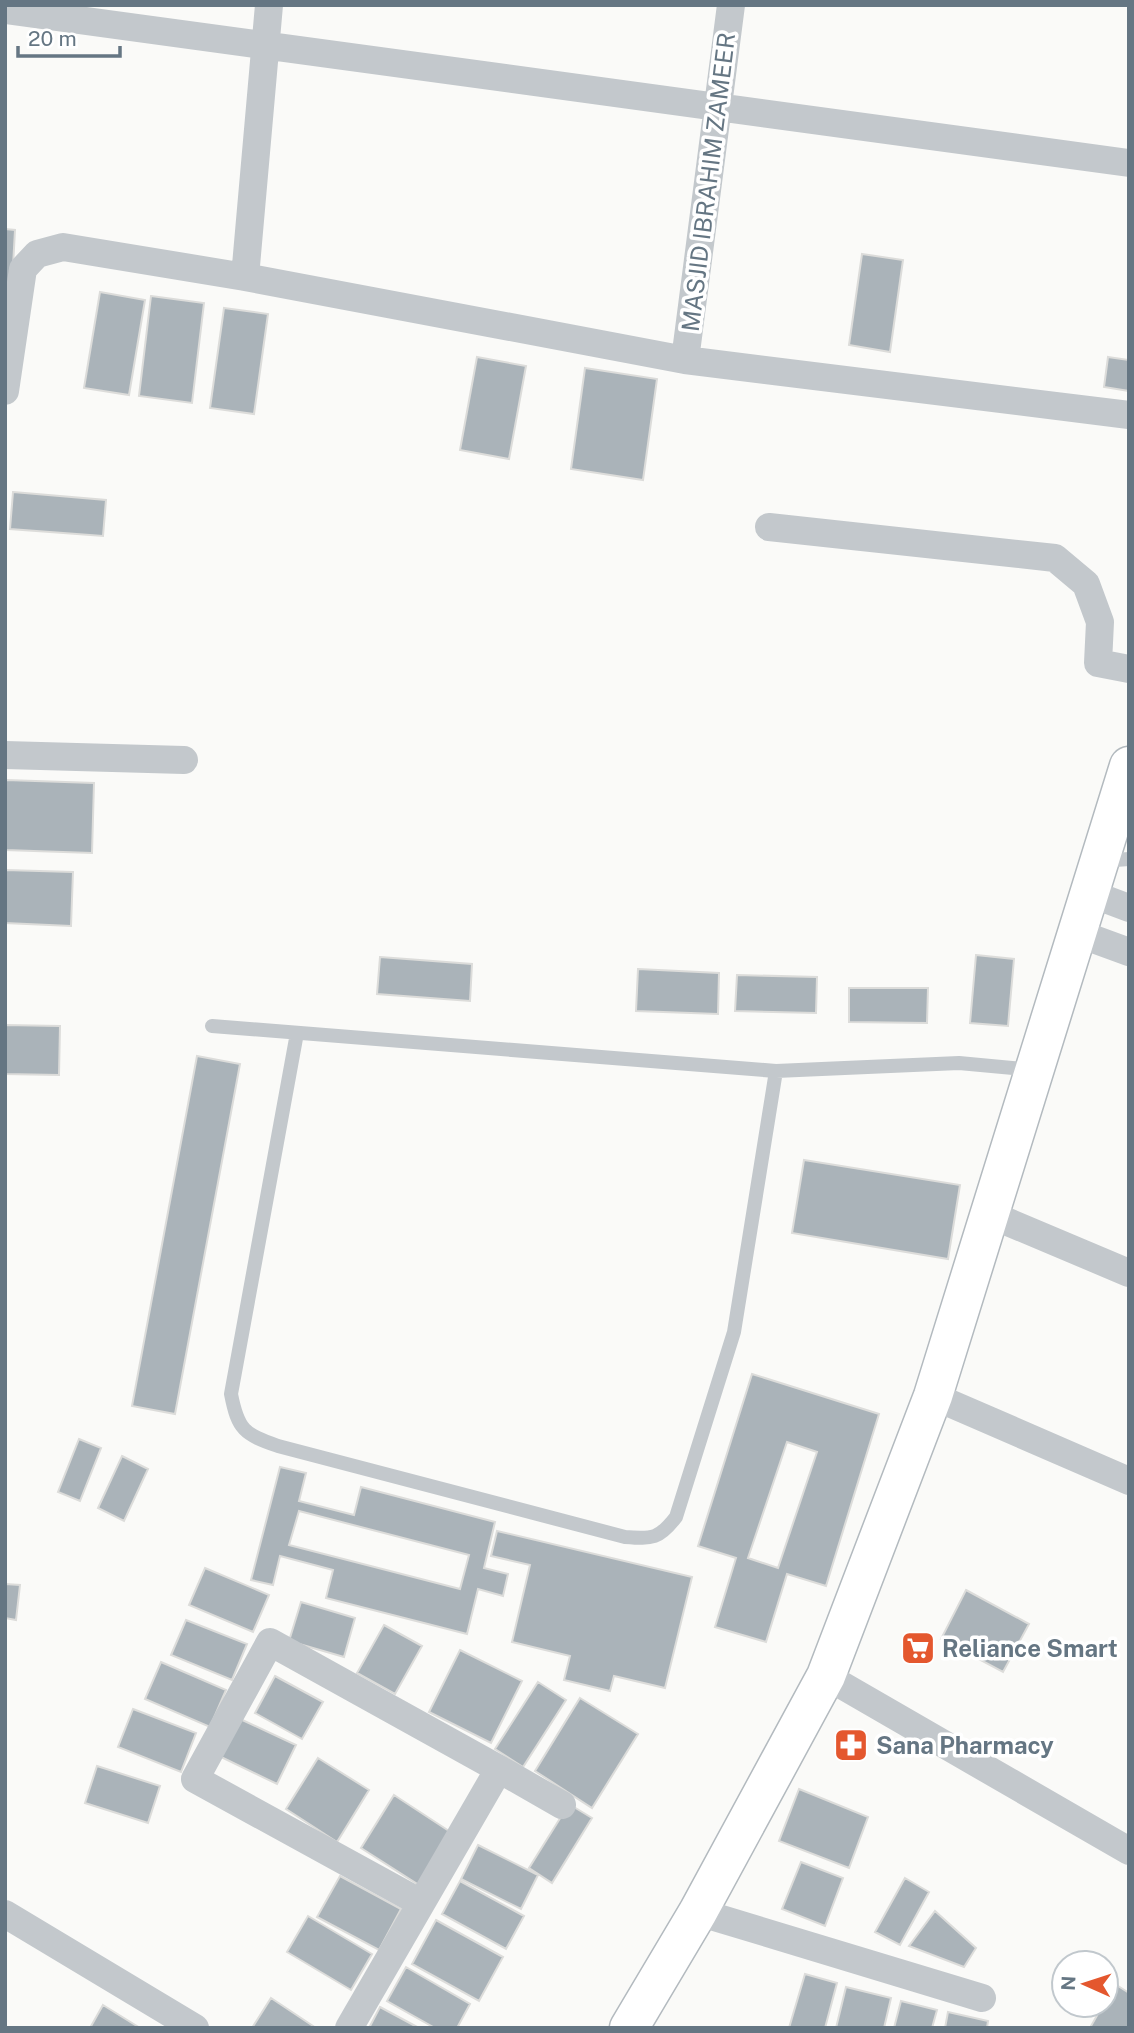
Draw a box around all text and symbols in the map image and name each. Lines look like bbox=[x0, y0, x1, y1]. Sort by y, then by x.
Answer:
scale bar bbox=[18, 14, 119, 58]
text: 20 m bbox=[28, 26, 77, 51]
street label: MASJID IBRAHIM ZAMEER bbox=[676, 31, 740, 333]
supermarket icon: Reliance Smart bbox=[899, 1629, 937, 1667]
place label: Reliance Smart bbox=[942, 1634, 1118, 1662]
pharmacy icon: Sana Pharmacy bbox=[832, 1726, 870, 1764]
place label: Sana Pharmacy bbox=[876, 1731, 1054, 1759]
north arrow bbox=[1050, 1949, 1120, 2019]
text: N bbox=[1057, 1975, 1079, 1991]

